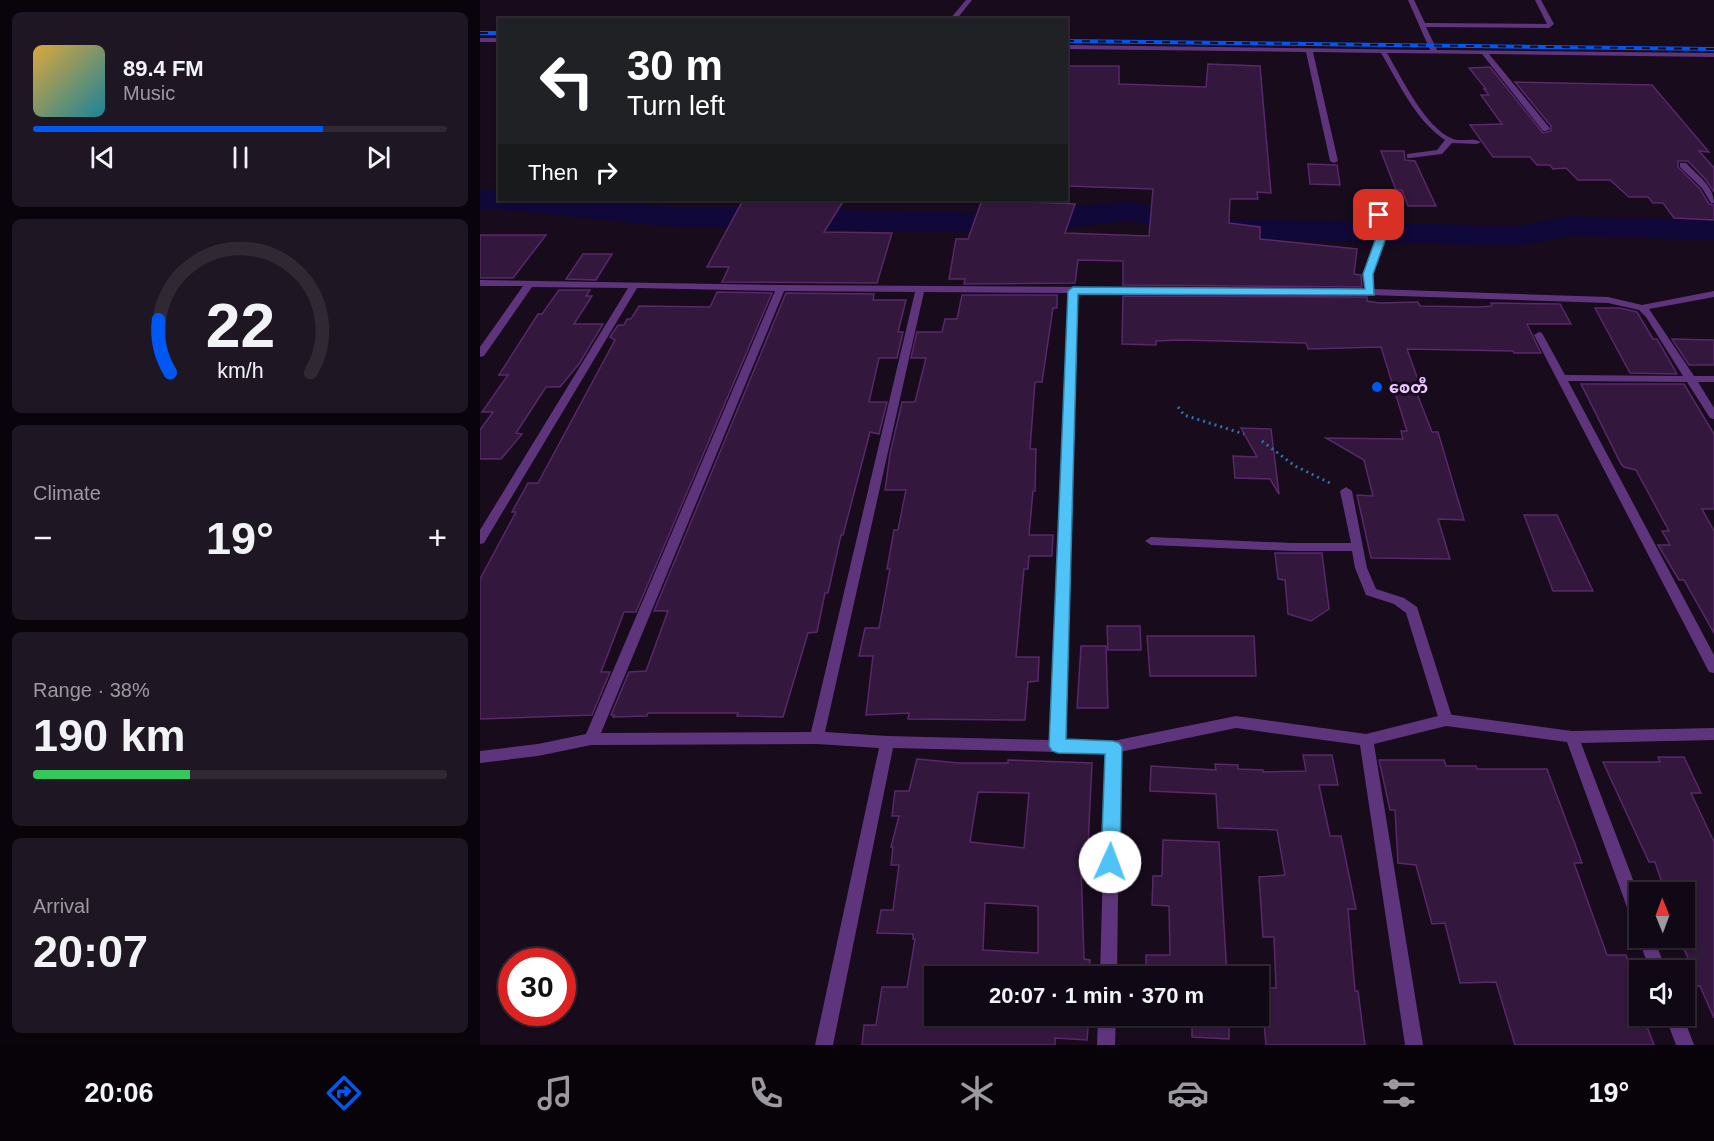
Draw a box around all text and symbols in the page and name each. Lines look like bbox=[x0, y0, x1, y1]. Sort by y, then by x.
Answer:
icon: left bbox=[528, 42, 606, 120]
text: 30 m bbox=[627, 42, 723, 89]
text: 89.4 FM bbox=[123, 56, 204, 81]
text: Music bbox=[123, 82, 175, 104]
text: Turn left bbox=[627, 91, 725, 121]
icon: previous bbox=[86, 141, 119, 174]
icon: pause bbox=[224, 141, 257, 174]
icon: next bbox=[362, 141, 395, 174]
icon: right bbox=[590, 156, 623, 189]
text: Then bbox=[528, 160, 578, 185]
pin bbox=[1353, 189, 1404, 240]
icon: arrive bbox=[1362, 198, 1395, 231]
text: 22 bbox=[205, 291, 275, 360]
text: km/h bbox=[217, 359, 263, 383]
place label: စေတီ bbox=[1389, 376, 1428, 396]
marker: စေတီ bbox=[1370, 380, 1384, 394]
text: Climate bbox=[33, 482, 101, 504]
text: 19° bbox=[206, 513, 274, 564]
text: − bbox=[33, 519, 52, 556]
text: + bbox=[428, 519, 447, 556]
text: Range · 38% bbox=[33, 679, 150, 701]
text: 190 km bbox=[33, 710, 186, 761]
position arrow bbox=[1078, 830, 1142, 894]
north arrow bbox=[1629, 882, 1695, 948]
map controls bbox=[1629, 882, 1695, 1026]
text: Arrival bbox=[33, 895, 90, 917]
text: 20:07 bbox=[33, 926, 148, 977]
speed limit sign: 30 bbox=[498, 948, 576, 1026]
button: sound bbox=[1629, 960, 1695, 1026]
text: 20:07 · 1 min · 370 m bbox=[989, 983, 1204, 1008]
icon: directions bbox=[323, 1072, 365, 1114]
icon: music bbox=[534, 1072, 576, 1114]
icon: phone bbox=[745, 1072, 787, 1114]
icon: climate bbox=[956, 1072, 998, 1114]
icon: car bbox=[1167, 1072, 1209, 1114]
icon: filters bbox=[1378, 1072, 1420, 1114]
text: 20:06 bbox=[85, 1078, 154, 1108]
text: 19° bbox=[1589, 1078, 1629, 1108]

